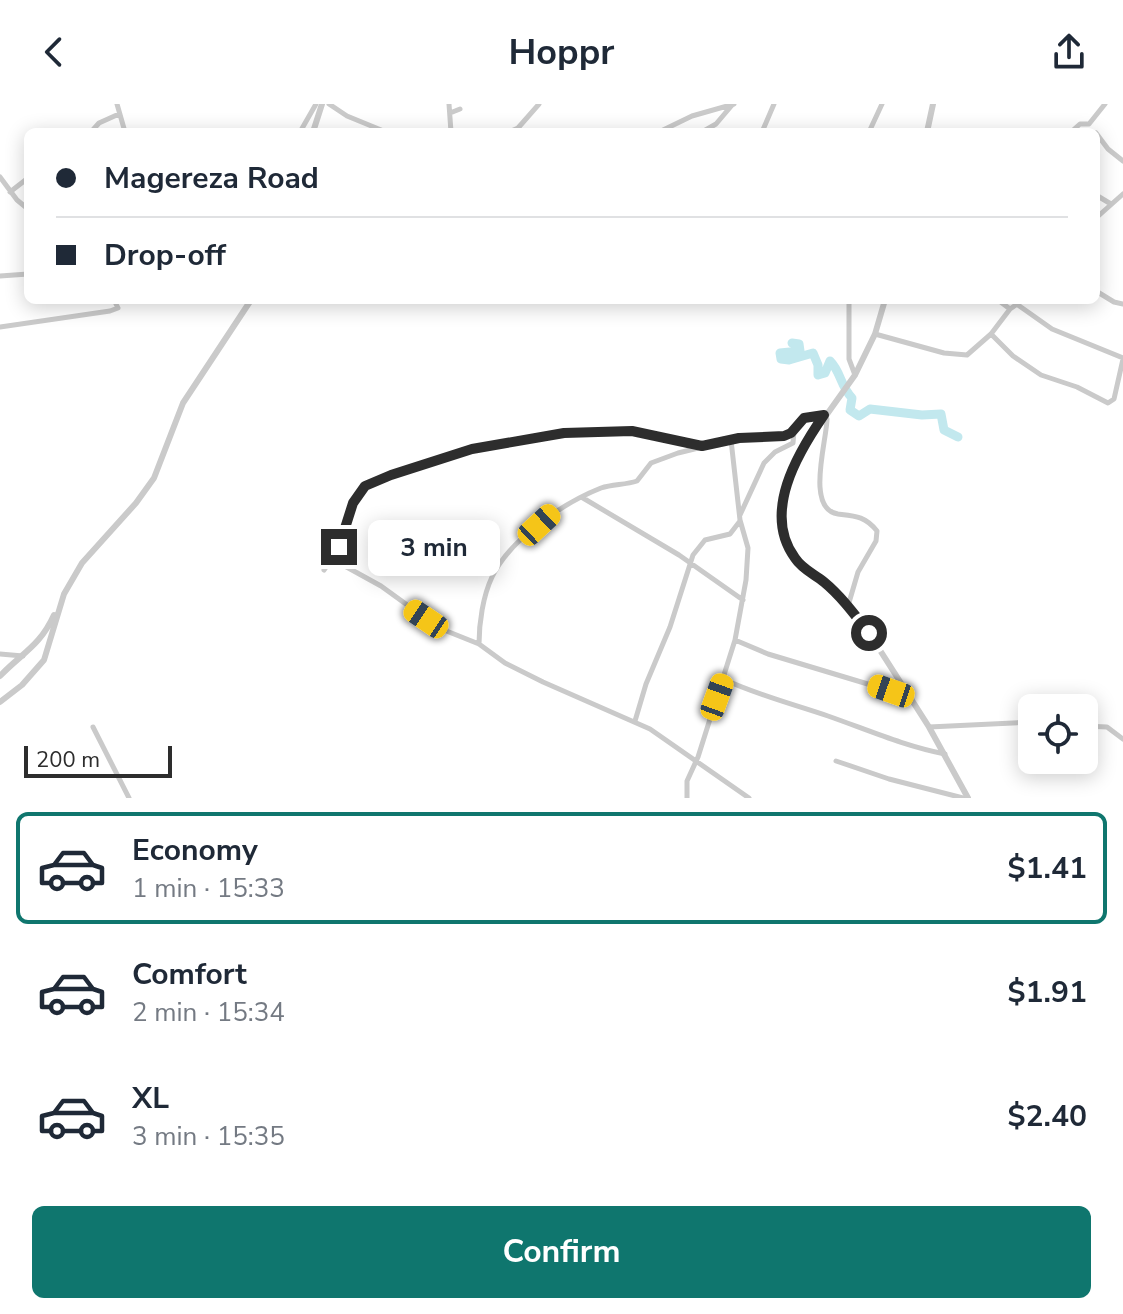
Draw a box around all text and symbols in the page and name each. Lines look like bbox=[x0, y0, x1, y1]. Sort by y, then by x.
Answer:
text: Hoppr bbox=[509, 28, 614, 77]
icon: back bbox=[32, 30, 76, 74]
icon: share bbox=[1047, 30, 1091, 74]
text: Magereza Road bbox=[104, 158, 319, 199]
text: Drop-off bbox=[104, 235, 226, 276]
car bbox=[513, 500, 565, 550]
callout: 3 min bbox=[367, 519, 499, 575]
route end bbox=[321, 529, 357, 565]
text: 3 min bbox=[400, 530, 468, 565]
car bbox=[399, 596, 453, 642]
route start bbox=[851, 615, 887, 651]
car bbox=[698, 670, 736, 724]
car bbox=[864, 672, 918, 710]
map controls bbox=[1018, 694, 1098, 774]
button: locate bbox=[1018, 694, 1098, 774]
scale bar bbox=[24, 742, 172, 778]
text: 200 m bbox=[36, 745, 100, 775]
text: Economy bbox=[132, 830, 258, 871]
icon: car bbox=[36, 832, 108, 904]
text: $1.41 bbox=[1008, 848, 1087, 889]
text: 1 min · 15:33 bbox=[132, 871, 285, 906]
text: Comfort bbox=[132, 954, 247, 995]
icon: car bbox=[36, 956, 108, 1028]
text: $1.91 bbox=[1008, 972, 1087, 1013]
text: 2 min · 15:34 bbox=[132, 995, 285, 1030]
text: XL bbox=[132, 1078, 169, 1119]
icon: car bbox=[36, 1080, 108, 1152]
text: $2.40 bbox=[1008, 1096, 1087, 1137]
text: 3 min · 15:35 bbox=[132, 1119, 285, 1154]
button: Confirm bbox=[32, 1206, 1091, 1298]

